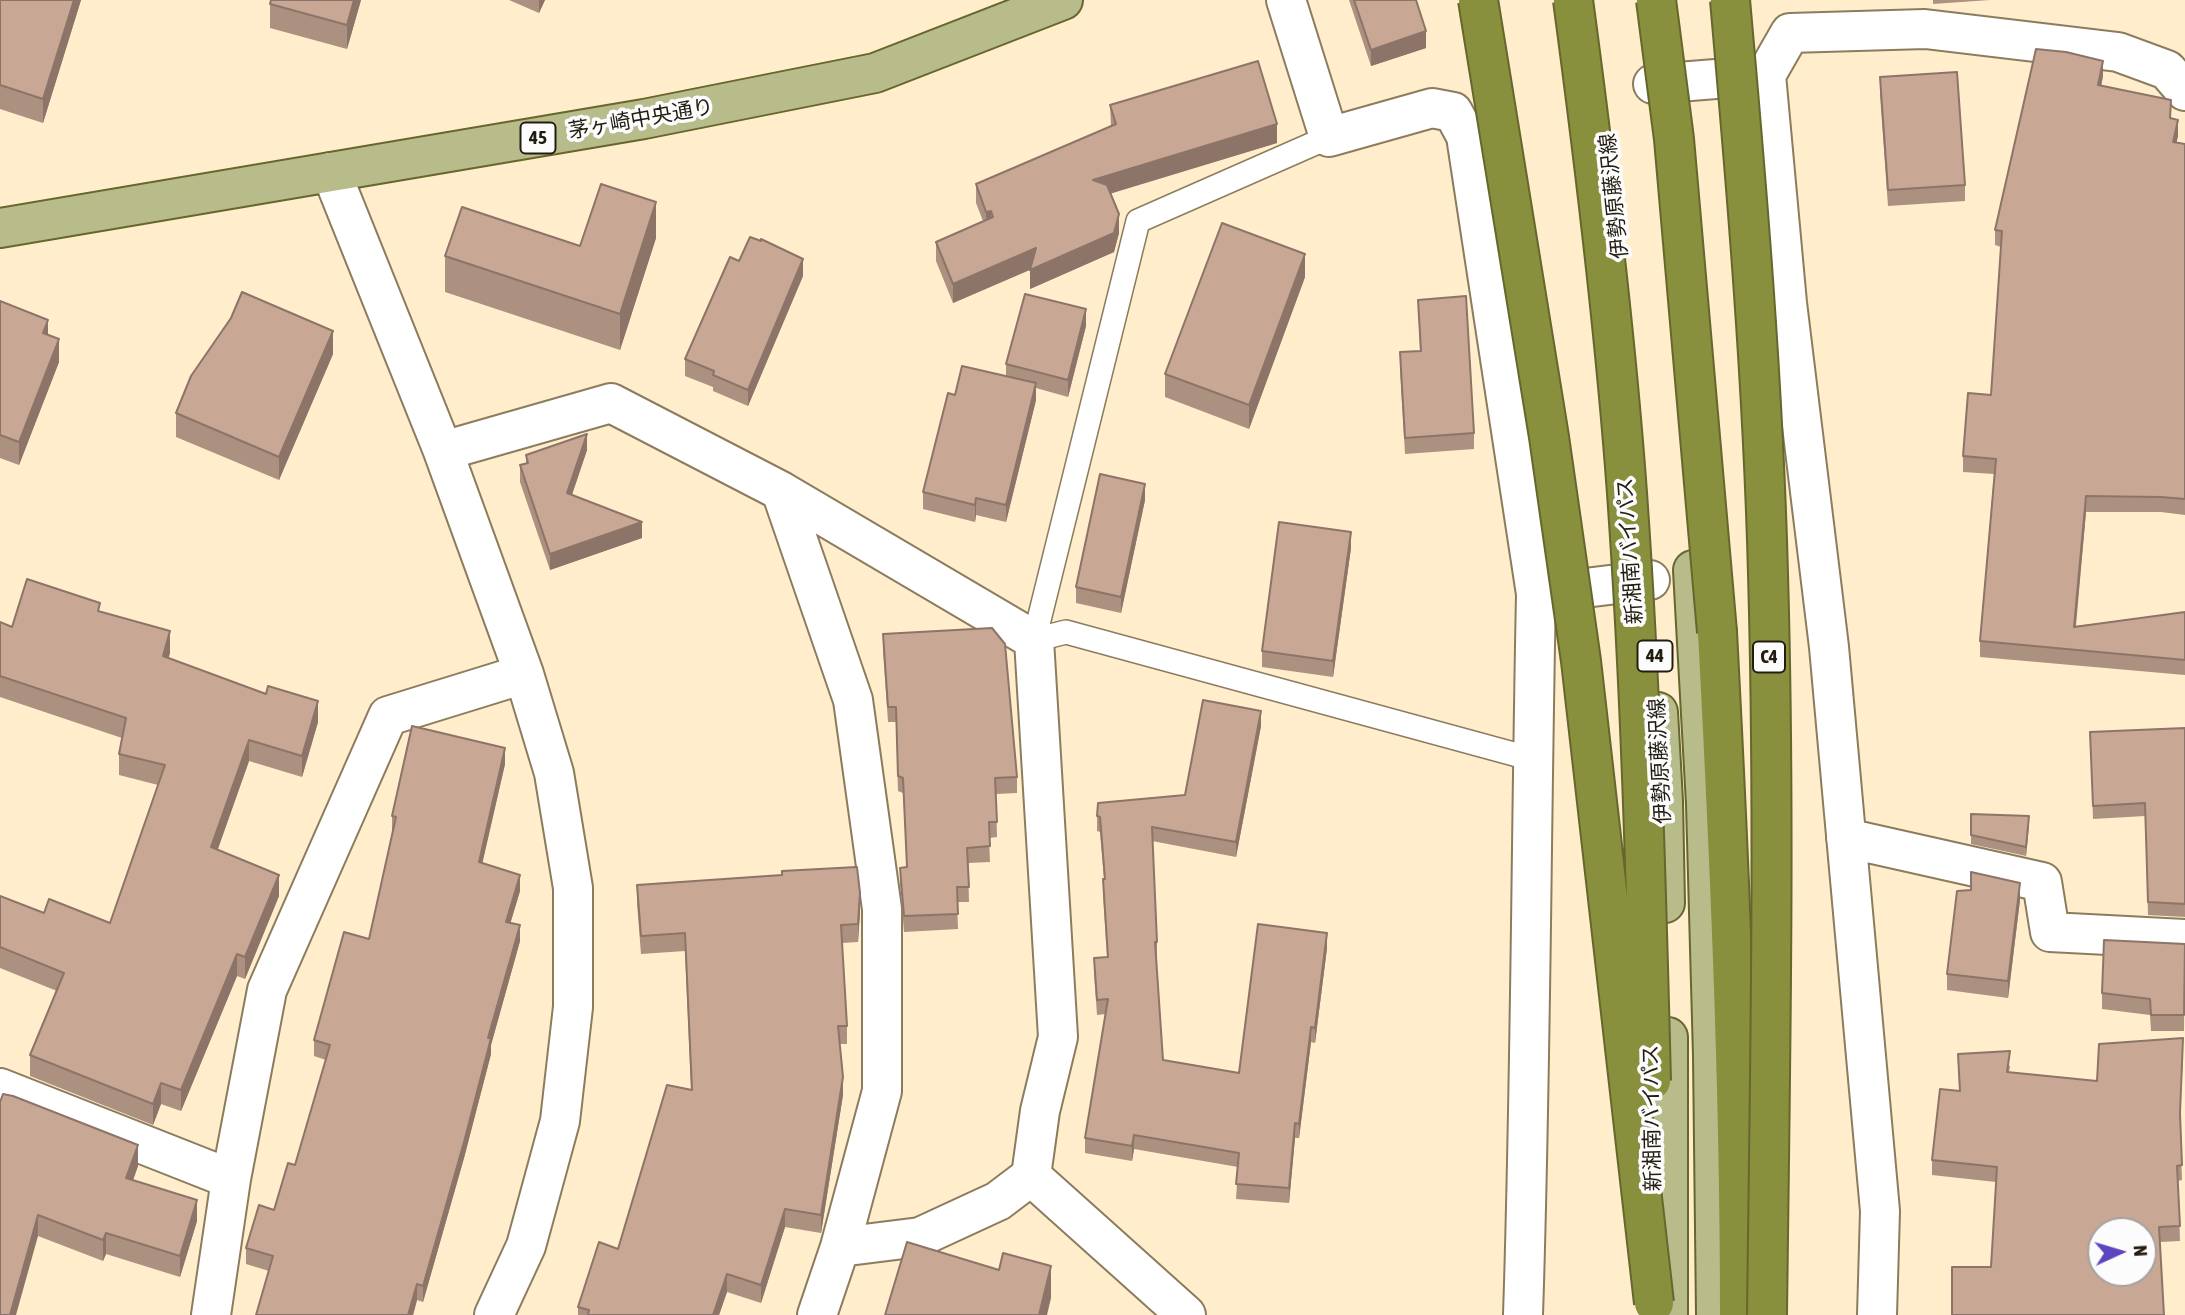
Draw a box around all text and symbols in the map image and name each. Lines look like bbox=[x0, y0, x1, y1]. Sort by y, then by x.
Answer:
street label: 茅ヶ崎中央通り bbox=[566, 94, 716, 144]
road number: 45 bbox=[520, 122, 556, 154]
street label: 伊勢原藤沢線 bbox=[1595, 132, 1633, 260]
street label: 新湘南バイパス bbox=[1612, 477, 1648, 625]
road number: 44 bbox=[1638, 640, 1672, 671]
road number: C4 bbox=[1753, 642, 1785, 672]
street label: 伊勢原藤沢線 bbox=[1644, 697, 1676, 825]
street label: 新湘南バイパス bbox=[1638, 1044, 1666, 1192]
north arrow bbox=[2087, 1217, 2157, 1287]
text: N bbox=[2130, 1244, 2152, 1257]

